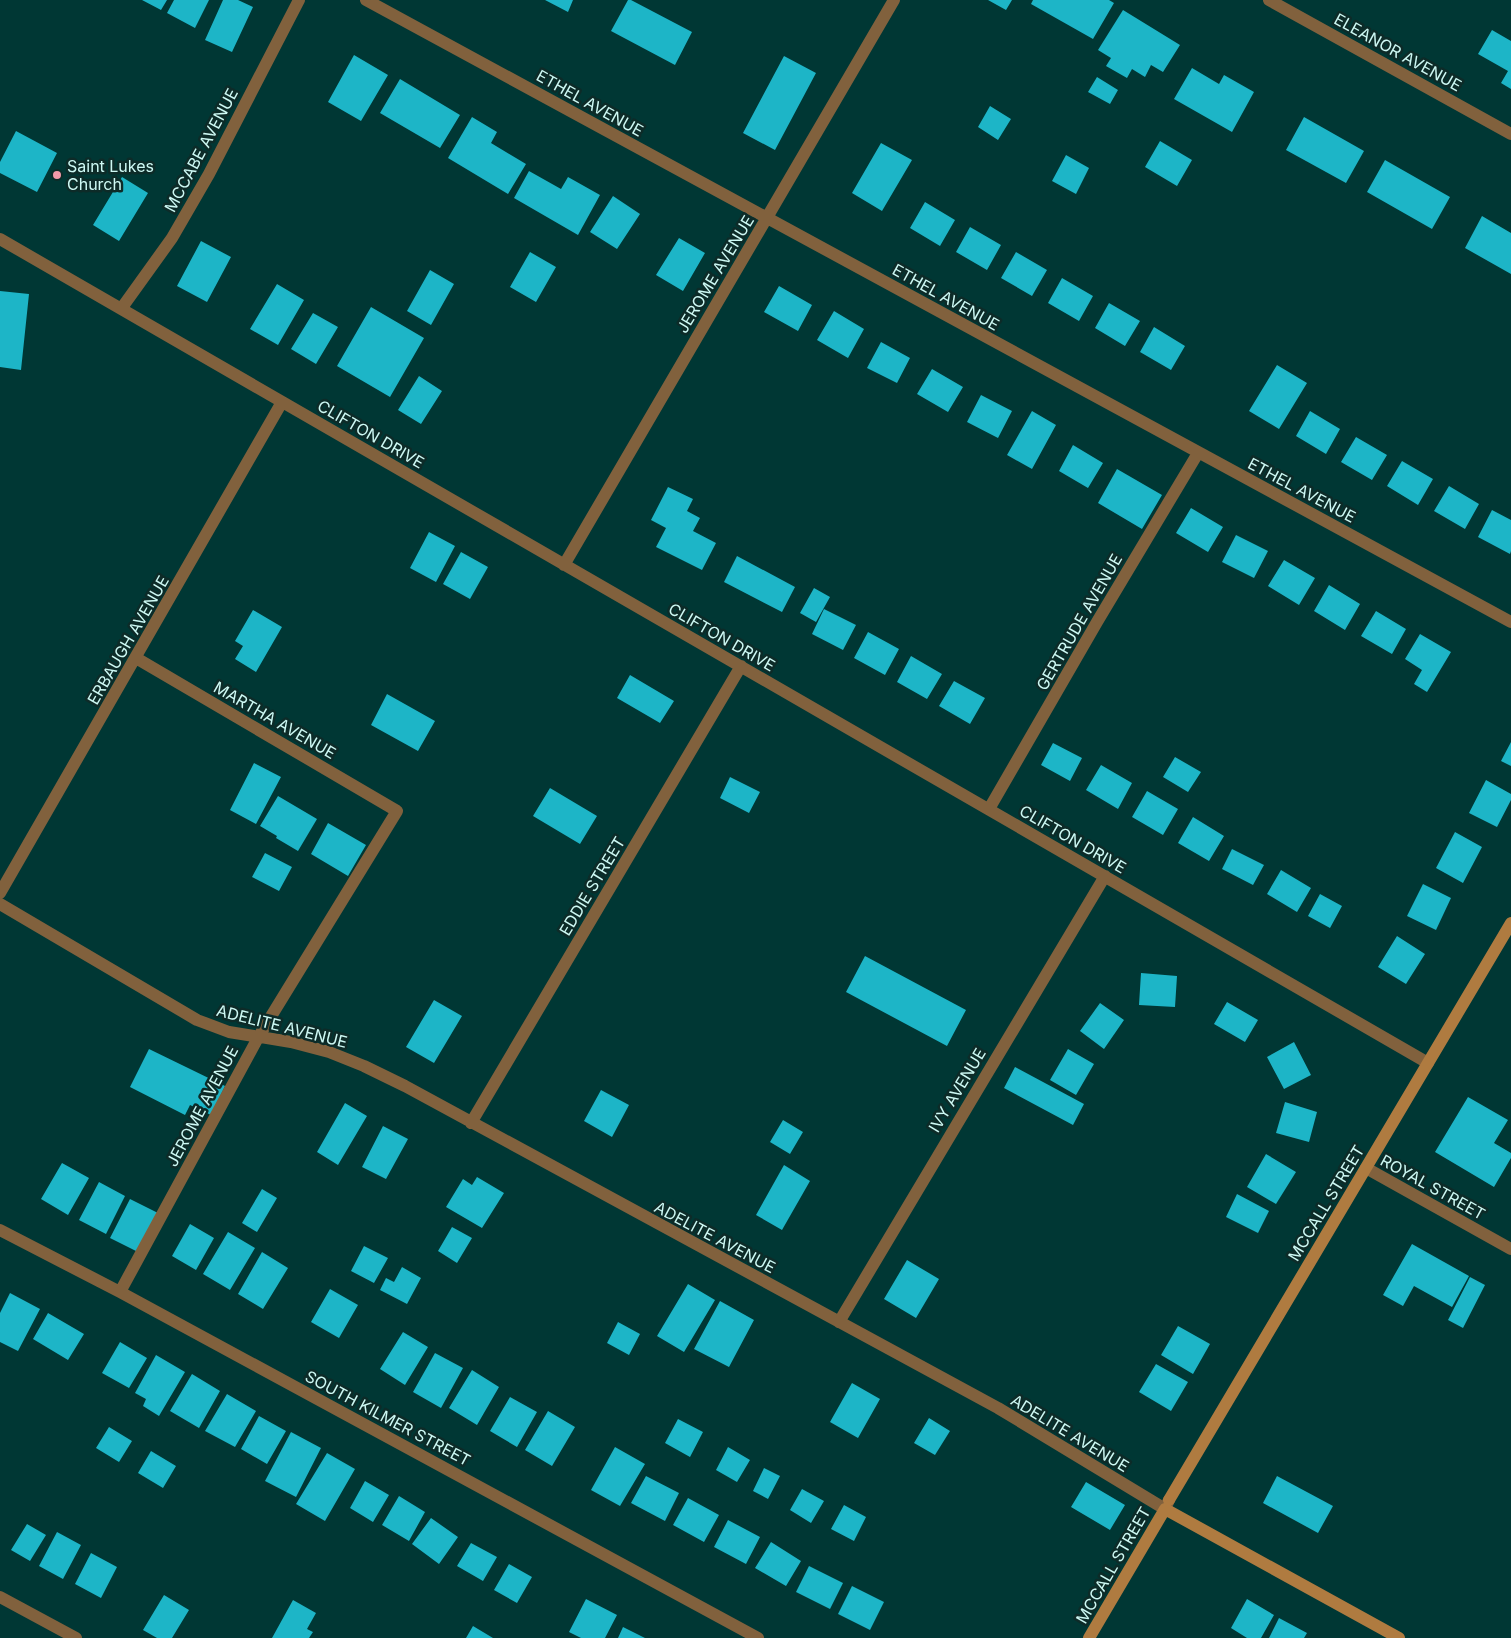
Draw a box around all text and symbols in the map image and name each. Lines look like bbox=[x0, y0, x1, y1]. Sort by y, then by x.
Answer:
street label: ELEANOR AVENUE bbox=[1331, 9, 1465, 95]
street label: ETHEL AVENUE bbox=[533, 65, 647, 141]
street label: MCCABE AVENUE bbox=[160, 85, 242, 215]
place label: Saint Lukes Church bbox=[67, 156, 154, 194]
marker: Saint Lukes Church bbox=[51, 169, 63, 181]
street label: JEROME AVENUE bbox=[672, 211, 758, 337]
street label: ETHEL AVENUE bbox=[889, 259, 1003, 335]
street label: CLIFTON DRIVE bbox=[314, 395, 428, 473]
street label: ETHEL AVENUE bbox=[1245, 453, 1359, 527]
street label: GERTRUDE AVENUE bbox=[1032, 550, 1126, 694]
street label: ERBAUGH AVENUE bbox=[83, 572, 173, 708]
street label: CLIFTON DRIVE bbox=[665, 598, 779, 676]
street label: MARTHA AVENUE bbox=[210, 677, 340, 763]
street label: CLIFTON DRIVE bbox=[1016, 800, 1130, 878]
street label: EDDIE STREET bbox=[555, 833, 629, 939]
street label: ADELITE AVENUE bbox=[214, 1000, 350, 1052]
street label: JEROME AVENUE bbox=[162, 1042, 242, 1170]
street label: IVY AVENUE bbox=[924, 1044, 990, 1136]
street label: MCCALL STREET bbox=[1284, 1141, 1368, 1265]
street label: ROYAL STREET bbox=[1377, 1150, 1489, 1224]
street label: ADELITE AVENUE bbox=[651, 1197, 779, 1277]
street label: SOUTH KILMER STREET bbox=[302, 1366, 474, 1470]
street label: ADELITE AVENUE bbox=[1007, 1390, 1133, 1476]
street label: MCCALL STREET bbox=[1071, 1503, 1155, 1627]

